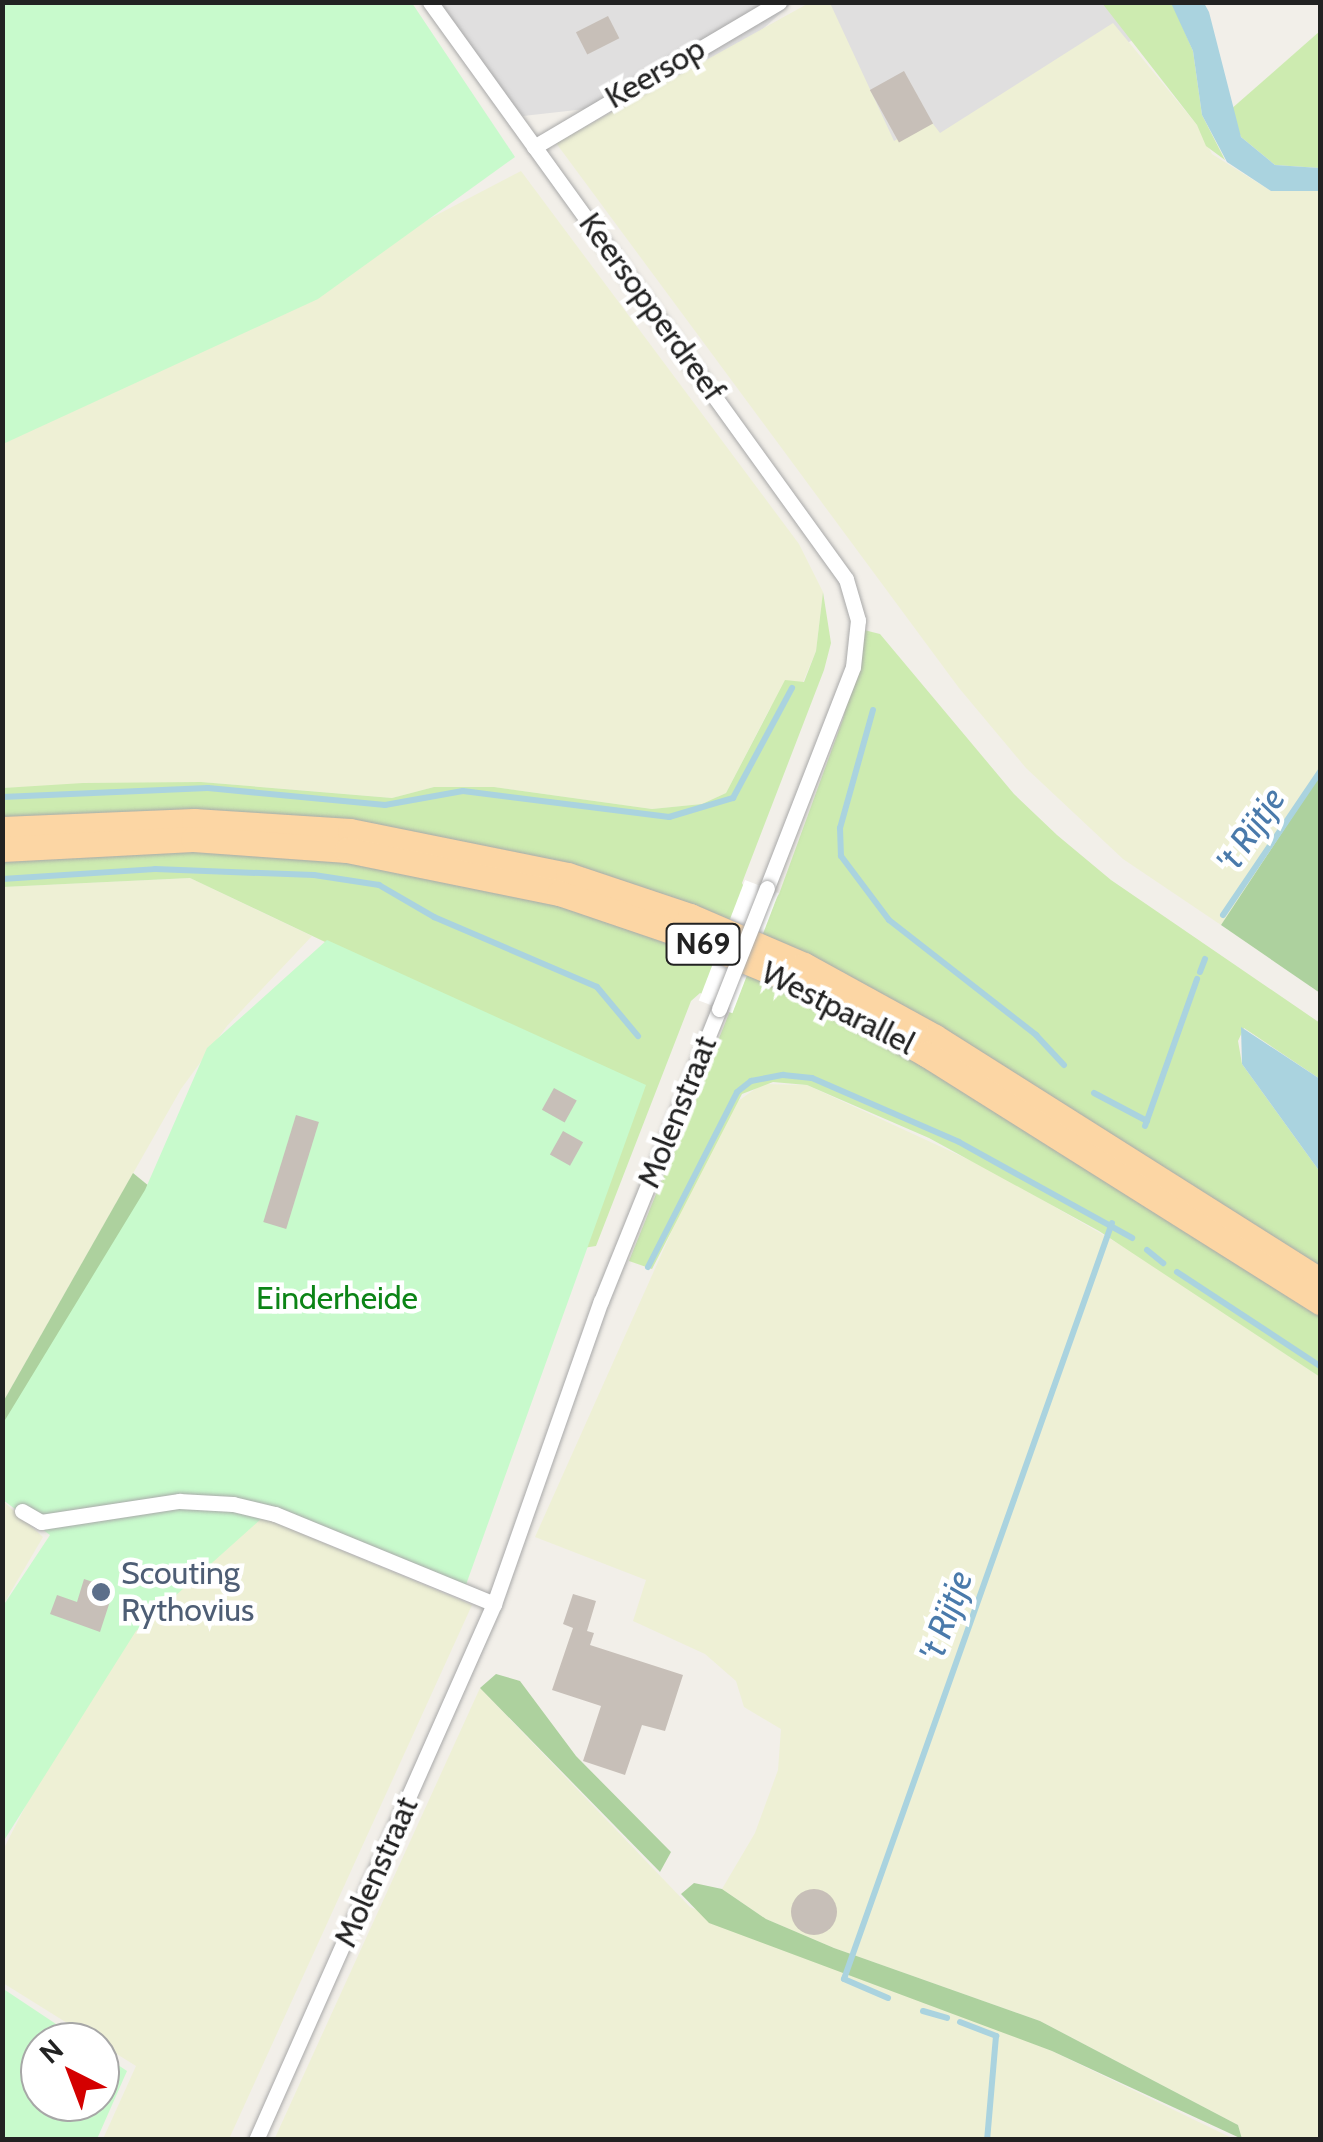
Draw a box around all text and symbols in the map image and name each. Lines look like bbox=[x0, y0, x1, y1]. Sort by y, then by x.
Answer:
street label: Keersop bbox=[598, 29, 712, 117]
street label: Keersopperdreef bbox=[571, 205, 733, 409]
water label: 't Rijtje bbox=[1208, 779, 1294, 879]
road number: N69 bbox=[666, 919, 740, 969]
street label: Westparallel bbox=[755, 953, 921, 1063]
street label: Molenstraat bbox=[629, 1031, 725, 1193]
park label: Einderheide bbox=[256, 1279, 418, 1317]
place label: Scouting Rythovius bbox=[121, 1555, 254, 1630]
water label: 't Rijtje bbox=[911, 1565, 981, 1665]
marker: Scouting Rythovius bbox=[90, 1581, 112, 1603]
street label: Molenstraat bbox=[326, 1791, 426, 1953]
north arrow bbox=[20, 2022, 120, 2122]
text: N bbox=[33, 2032, 70, 2070]

